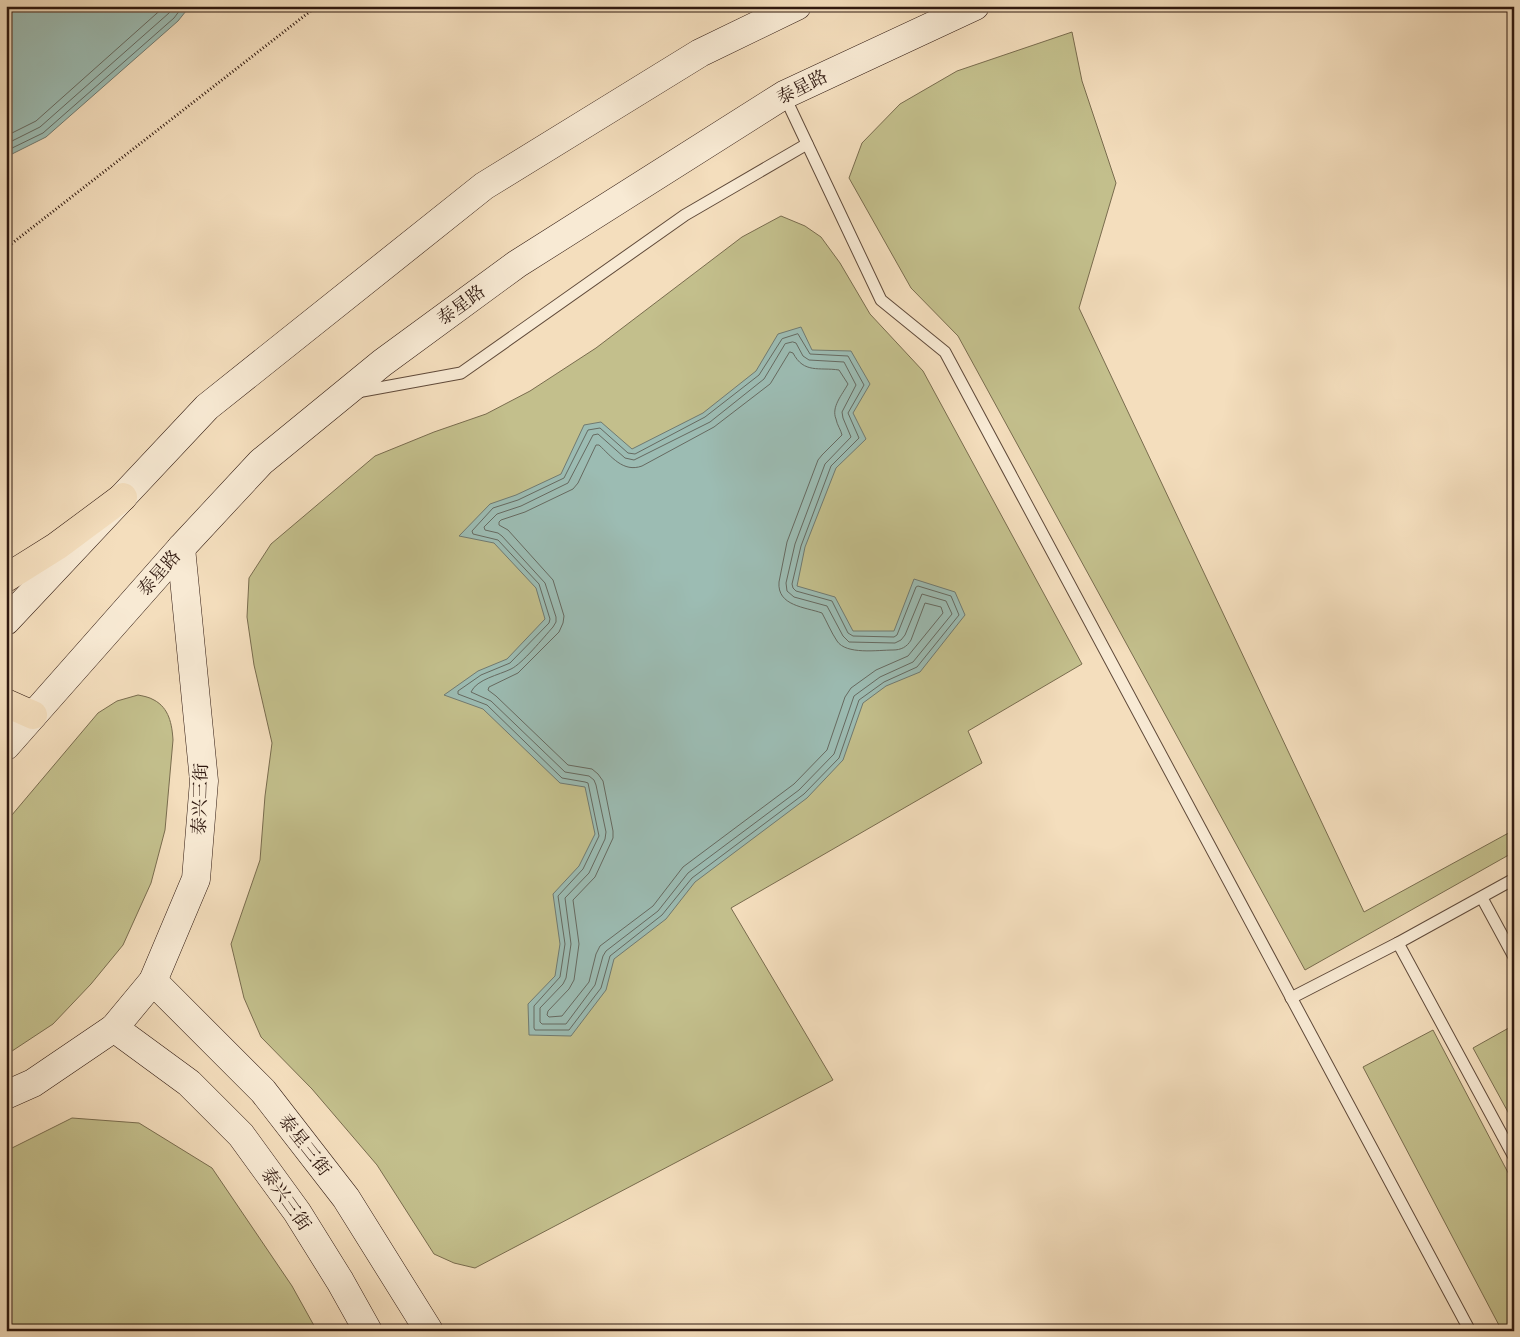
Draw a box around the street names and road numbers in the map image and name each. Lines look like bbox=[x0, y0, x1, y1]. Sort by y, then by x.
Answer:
street label: 泰星路 bbox=[772, 64, 832, 110]
street label: 泰星路 bbox=[432, 279, 490, 331]
street label: 泰星路 bbox=[132, 545, 186, 601]
street label: 泰兴三街 bbox=[187, 763, 213, 835]
street label: 泰星三街 bbox=[273, 1109, 337, 1181]
street label: 泰兴三街 bbox=[256, 1163, 316, 1235]

